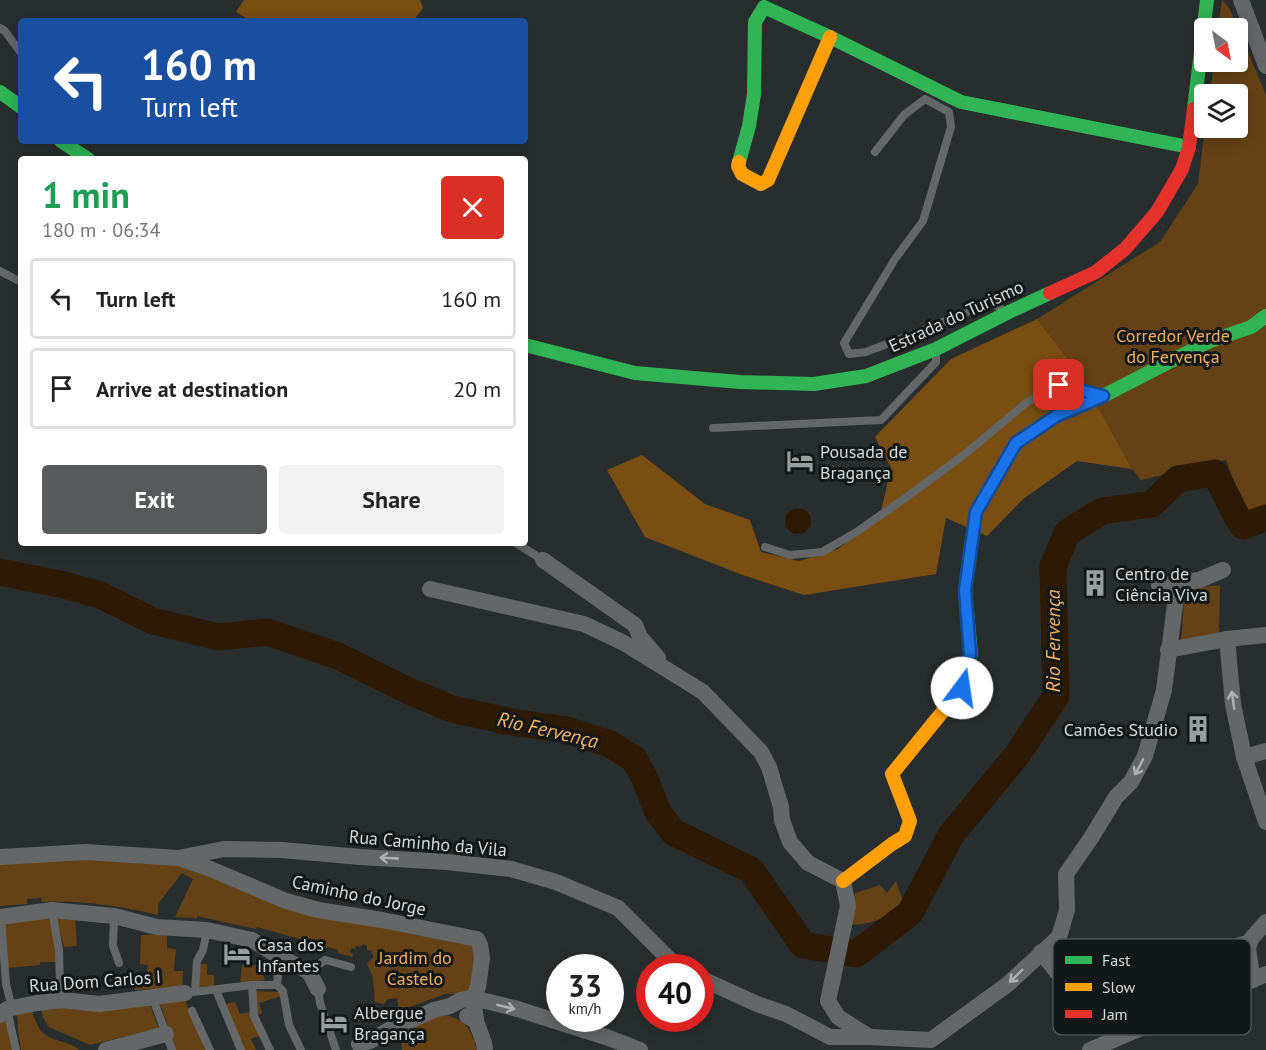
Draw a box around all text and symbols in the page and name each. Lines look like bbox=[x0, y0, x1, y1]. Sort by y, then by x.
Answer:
north arrow bbox=[1194, 18, 1248, 72]
map controls bbox=[1194, 18, 1248, 138]
text: 160 m bbox=[141, 37, 257, 92]
icon: left bbox=[42, 42, 120, 120]
button: layers bbox=[1194, 84, 1248, 138]
text: Turn left bbox=[141, 90, 238, 124]
text: 1 min bbox=[42, 171, 130, 218]
button: close bbox=[441, 176, 504, 239]
text: 180 m · 06:34 bbox=[42, 217, 160, 243]
street label: Estrada do Turismo bbox=[885, 275, 1027, 357]
icon: left bbox=[45, 282, 78, 315]
text: Turn left bbox=[96, 285, 176, 313]
text: 160 m bbox=[441, 285, 501, 313]
park label: Corredor Verde do Fervença bbox=[1116, 324, 1230, 368]
pin bbox=[1033, 359, 1084, 410]
icon: arrive bbox=[1042, 368, 1075, 401]
icon: arrive bbox=[45, 372, 78, 405]
text: Arrive at destination bbox=[96, 375, 288, 403]
text: 20 m bbox=[453, 375, 501, 403]
place label: Pousada de Bragança bbox=[820, 440, 908, 484]
hotel icon: Pousada de Bragança bbox=[785, 446, 815, 476]
button: Exit bbox=[42, 465, 267, 534]
button: Share bbox=[279, 465, 504, 534]
place label: Centro de Ciência Viva bbox=[1115, 562, 1208, 606]
building icon: Centro de Ciência Viva bbox=[1080, 568, 1110, 598]
water label: Rio Fervença bbox=[1040, 589, 1066, 693]
position arrow bbox=[930, 656, 994, 720]
one-way arrow bbox=[1227, 690, 1238, 710]
water label: Rio Fervença bbox=[495, 706, 601, 754]
building icon: Camões Studio bbox=[1183, 714, 1213, 744]
place label: Camões Studio bbox=[1064, 718, 1178, 741]
one-way arrow bbox=[1133, 757, 1144, 775]
street label: Rua Caminho da Vila bbox=[348, 825, 508, 861]
one-way arrow bbox=[379, 853, 399, 864]
street label: Caminho do Jorge bbox=[290, 870, 428, 920]
place label: Casa dos Infantes bbox=[257, 933, 324, 977]
hotel icon: Casa dos Infantes bbox=[222, 939, 252, 969]
legend bbox=[1053, 939, 1251, 1035]
park label: Jardim do Castelo bbox=[377, 946, 452, 990]
text: Fast bbox=[1102, 950, 1131, 970]
speed limit sign: 40 bbox=[636, 954, 714, 1032]
street label: Rua Dom Carlos I bbox=[28, 965, 162, 997]
text: 33 bbox=[568, 966, 602, 1005]
one-way arrow bbox=[1008, 969, 1023, 984]
text: Slow bbox=[1102, 977, 1136, 997]
text: km/h bbox=[569, 999, 601, 1018]
place label: Albergue Bragança bbox=[354, 1001, 425, 1045]
one-way arrow bbox=[496, 1001, 515, 1013]
text: Jam bbox=[1101, 1004, 1128, 1024]
hotel icon: Albergue Bragança bbox=[319, 1007, 349, 1037]

